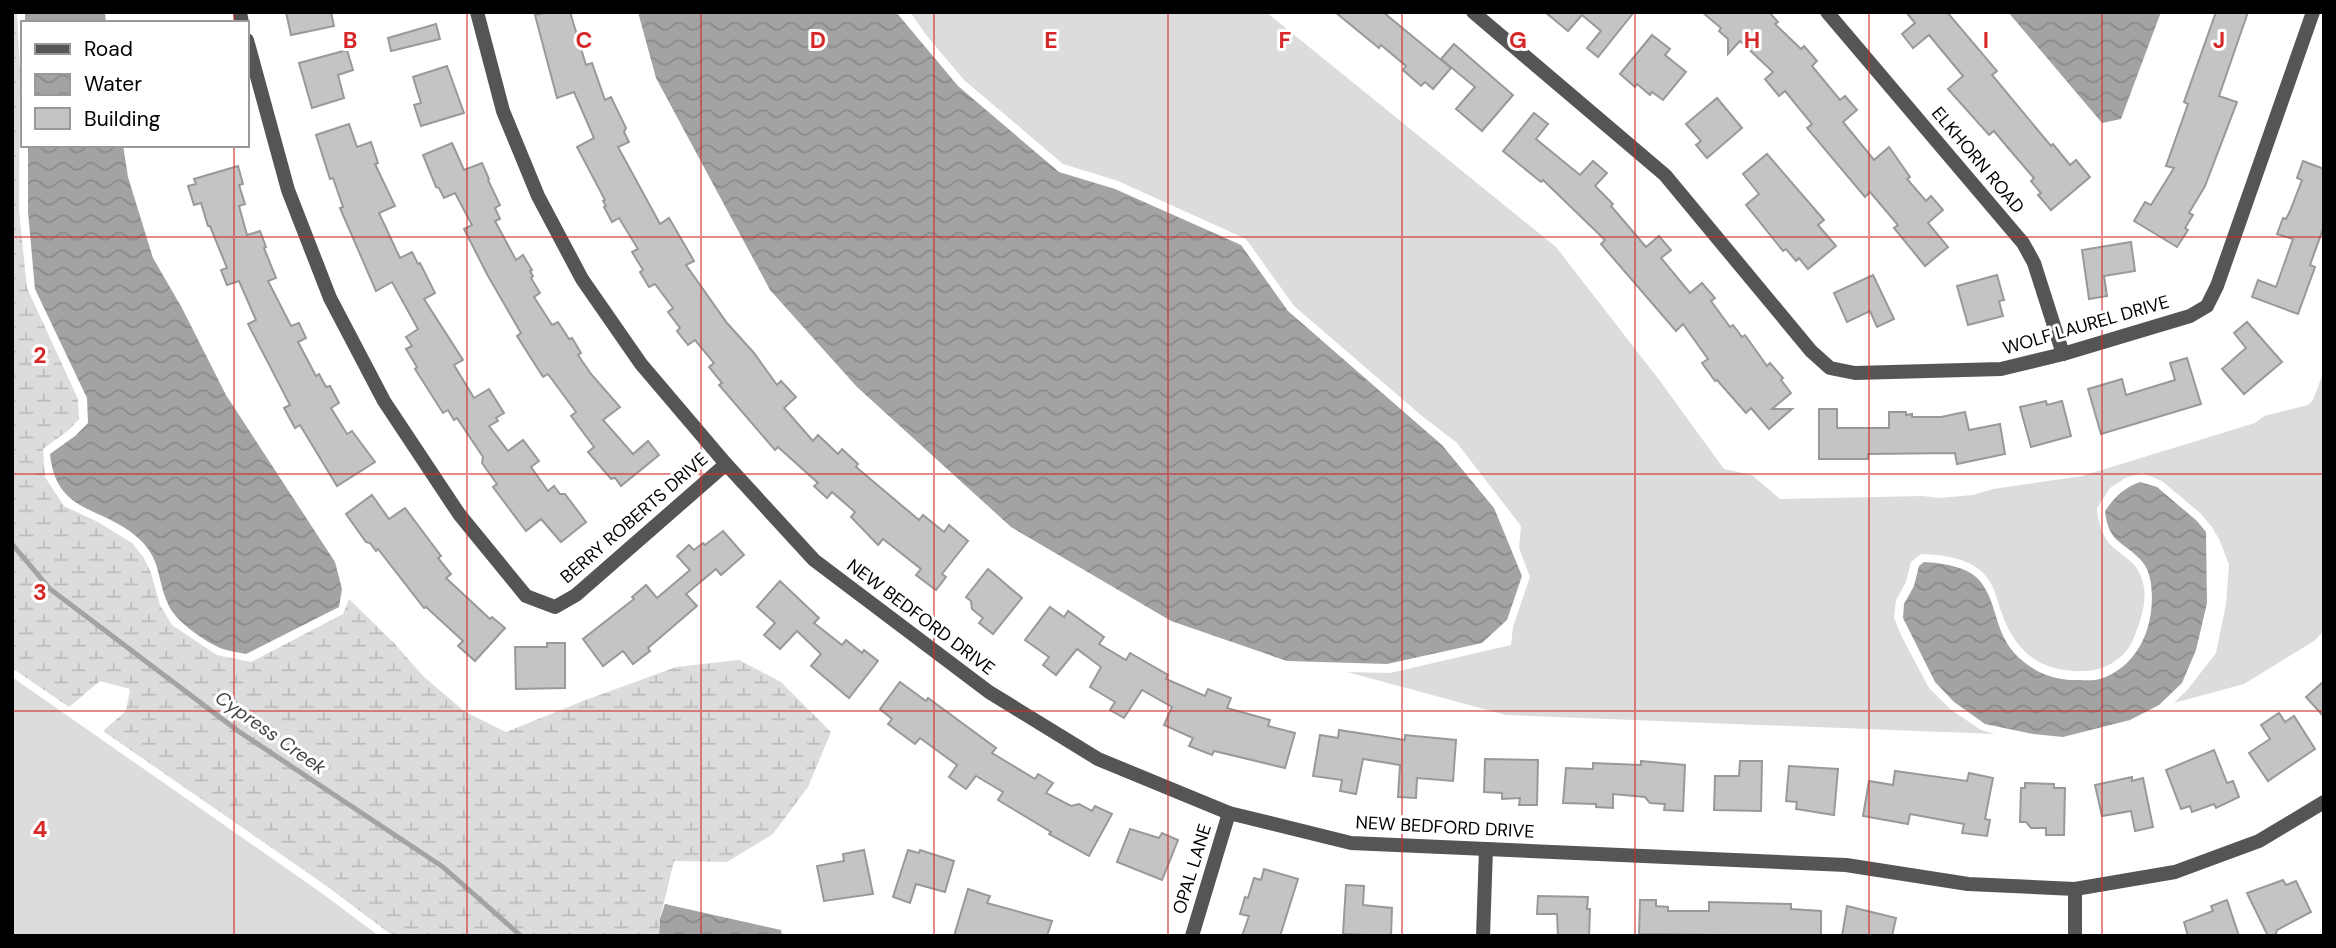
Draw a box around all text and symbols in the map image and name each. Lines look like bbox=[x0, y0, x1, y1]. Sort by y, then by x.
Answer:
legend bbox=[21, 21, 248, 147]
text: B bbox=[343, 25, 357, 55]
text: C bbox=[576, 25, 592, 55]
text: D bbox=[810, 25, 826, 55]
text: E bbox=[1044, 25, 1058, 55]
text: F bbox=[1279, 25, 1292, 55]
text: G bbox=[1509, 25, 1527, 55]
text: H bbox=[1744, 25, 1760, 55]
text: I bbox=[1983, 25, 1989, 55]
text: J bbox=[2213, 25, 2225, 55]
text: Road bbox=[84, 35, 133, 63]
text: Water bbox=[84, 70, 142, 98]
street label: ELKHORN ROAD bbox=[1926, 102, 2030, 218]
text: Building bbox=[84, 105, 161, 133]
street label: WOLF LAUREL DRIVE bbox=[2000, 290, 2172, 360]
text: 2 bbox=[33, 340, 47, 370]
street label: BERRY ROBERTS DRIVE bbox=[555, 447, 713, 589]
street label: NEW BEDFORD DRIVE bbox=[842, 554, 1000, 680]
text: 3 bbox=[33, 577, 47, 607]
water label: Cypress Creek bbox=[210, 685, 331, 780]
street label: NEW BEDFORD DRIVE bbox=[1355, 810, 1535, 844]
text: 4 bbox=[33, 814, 48, 844]
street label: OPAL LANE bbox=[1167, 821, 1217, 917]

